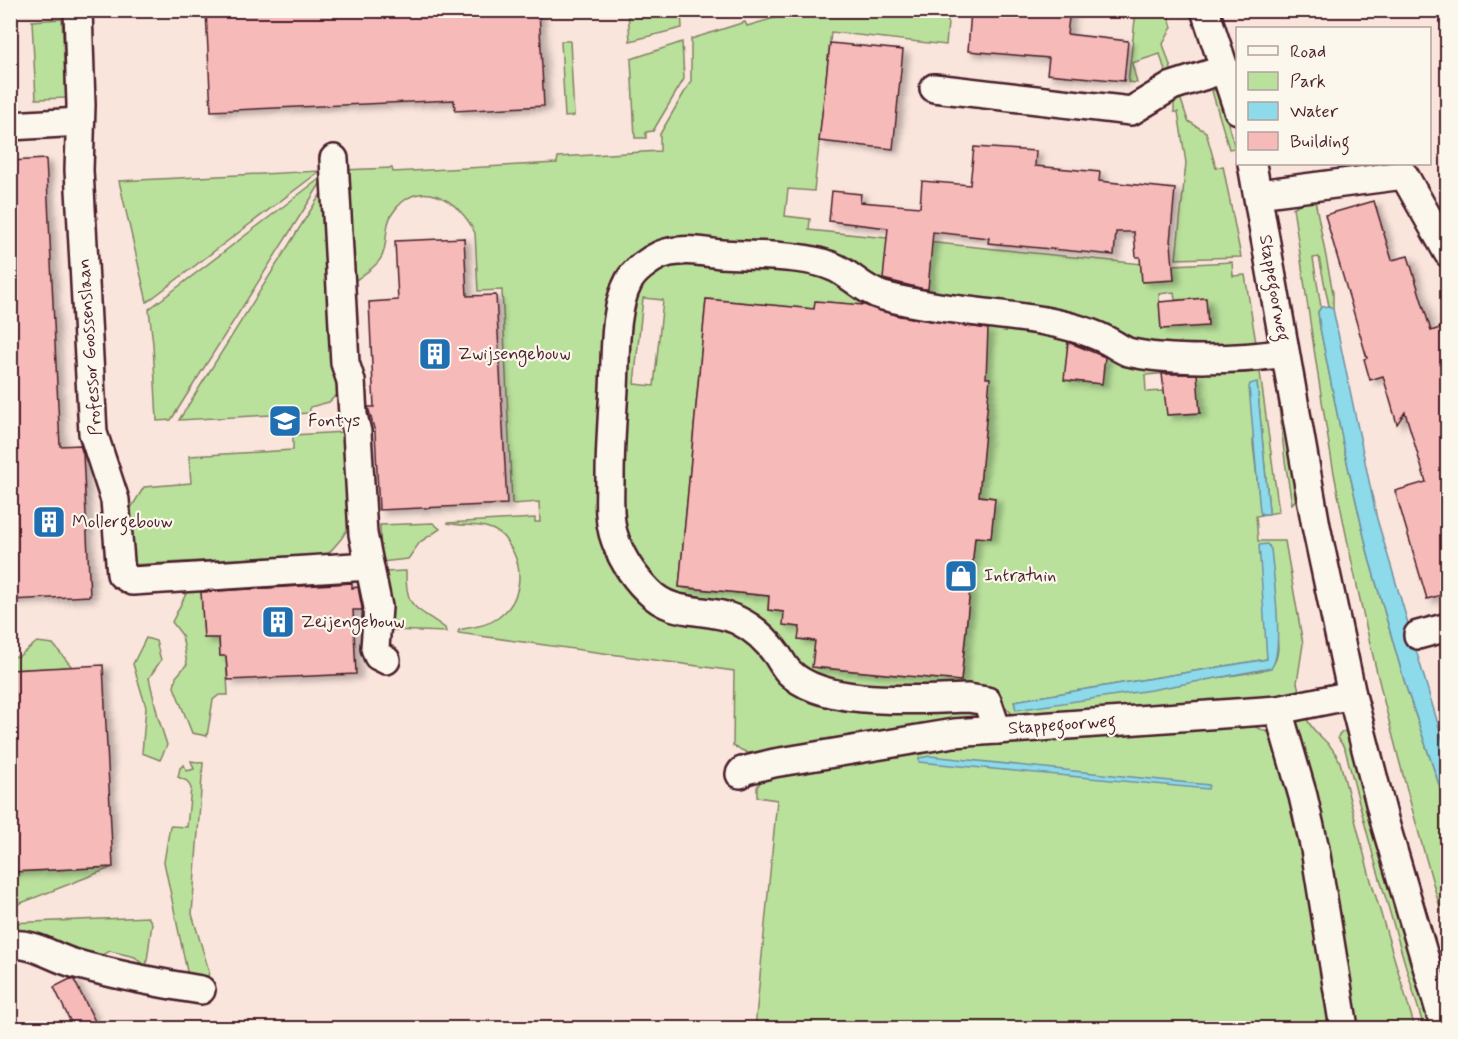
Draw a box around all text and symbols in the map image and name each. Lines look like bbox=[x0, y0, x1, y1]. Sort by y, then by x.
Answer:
legend bbox=[1236, 27, 1431, 165]
text: Road bbox=[1290, 40, 1326, 64]
text: Park bbox=[1290, 70, 1326, 94]
text: Water bbox=[1290, 100, 1339, 124]
text: Building bbox=[1290, 130, 1350, 156]
street label: Stappegoorweg bbox=[1251, 233, 1295, 344]
street label: Professor Goossenslaan bbox=[72, 258, 108, 436]
building icon: Zwijsengebouw bbox=[417, 336, 453, 372]
place label: Zwijsengebouw bbox=[458, 342, 571, 367]
school or university icon: Fontys bbox=[267, 403, 303, 439]
place label: Fontys bbox=[308, 409, 360, 433]
building icon: Mollergebouw bbox=[31, 504, 67, 540]
place label: Mollergebouw bbox=[72, 510, 173, 536]
shop icon: Intratuin bbox=[943, 558, 979, 594]
place label: Intratuin bbox=[984, 564, 1056, 588]
building icon: Zeijengebouw bbox=[260, 604, 296, 640]
place label: Zeijengebouw bbox=[301, 610, 405, 635]
street label: Stappegoorweg bbox=[1007, 709, 1117, 743]

